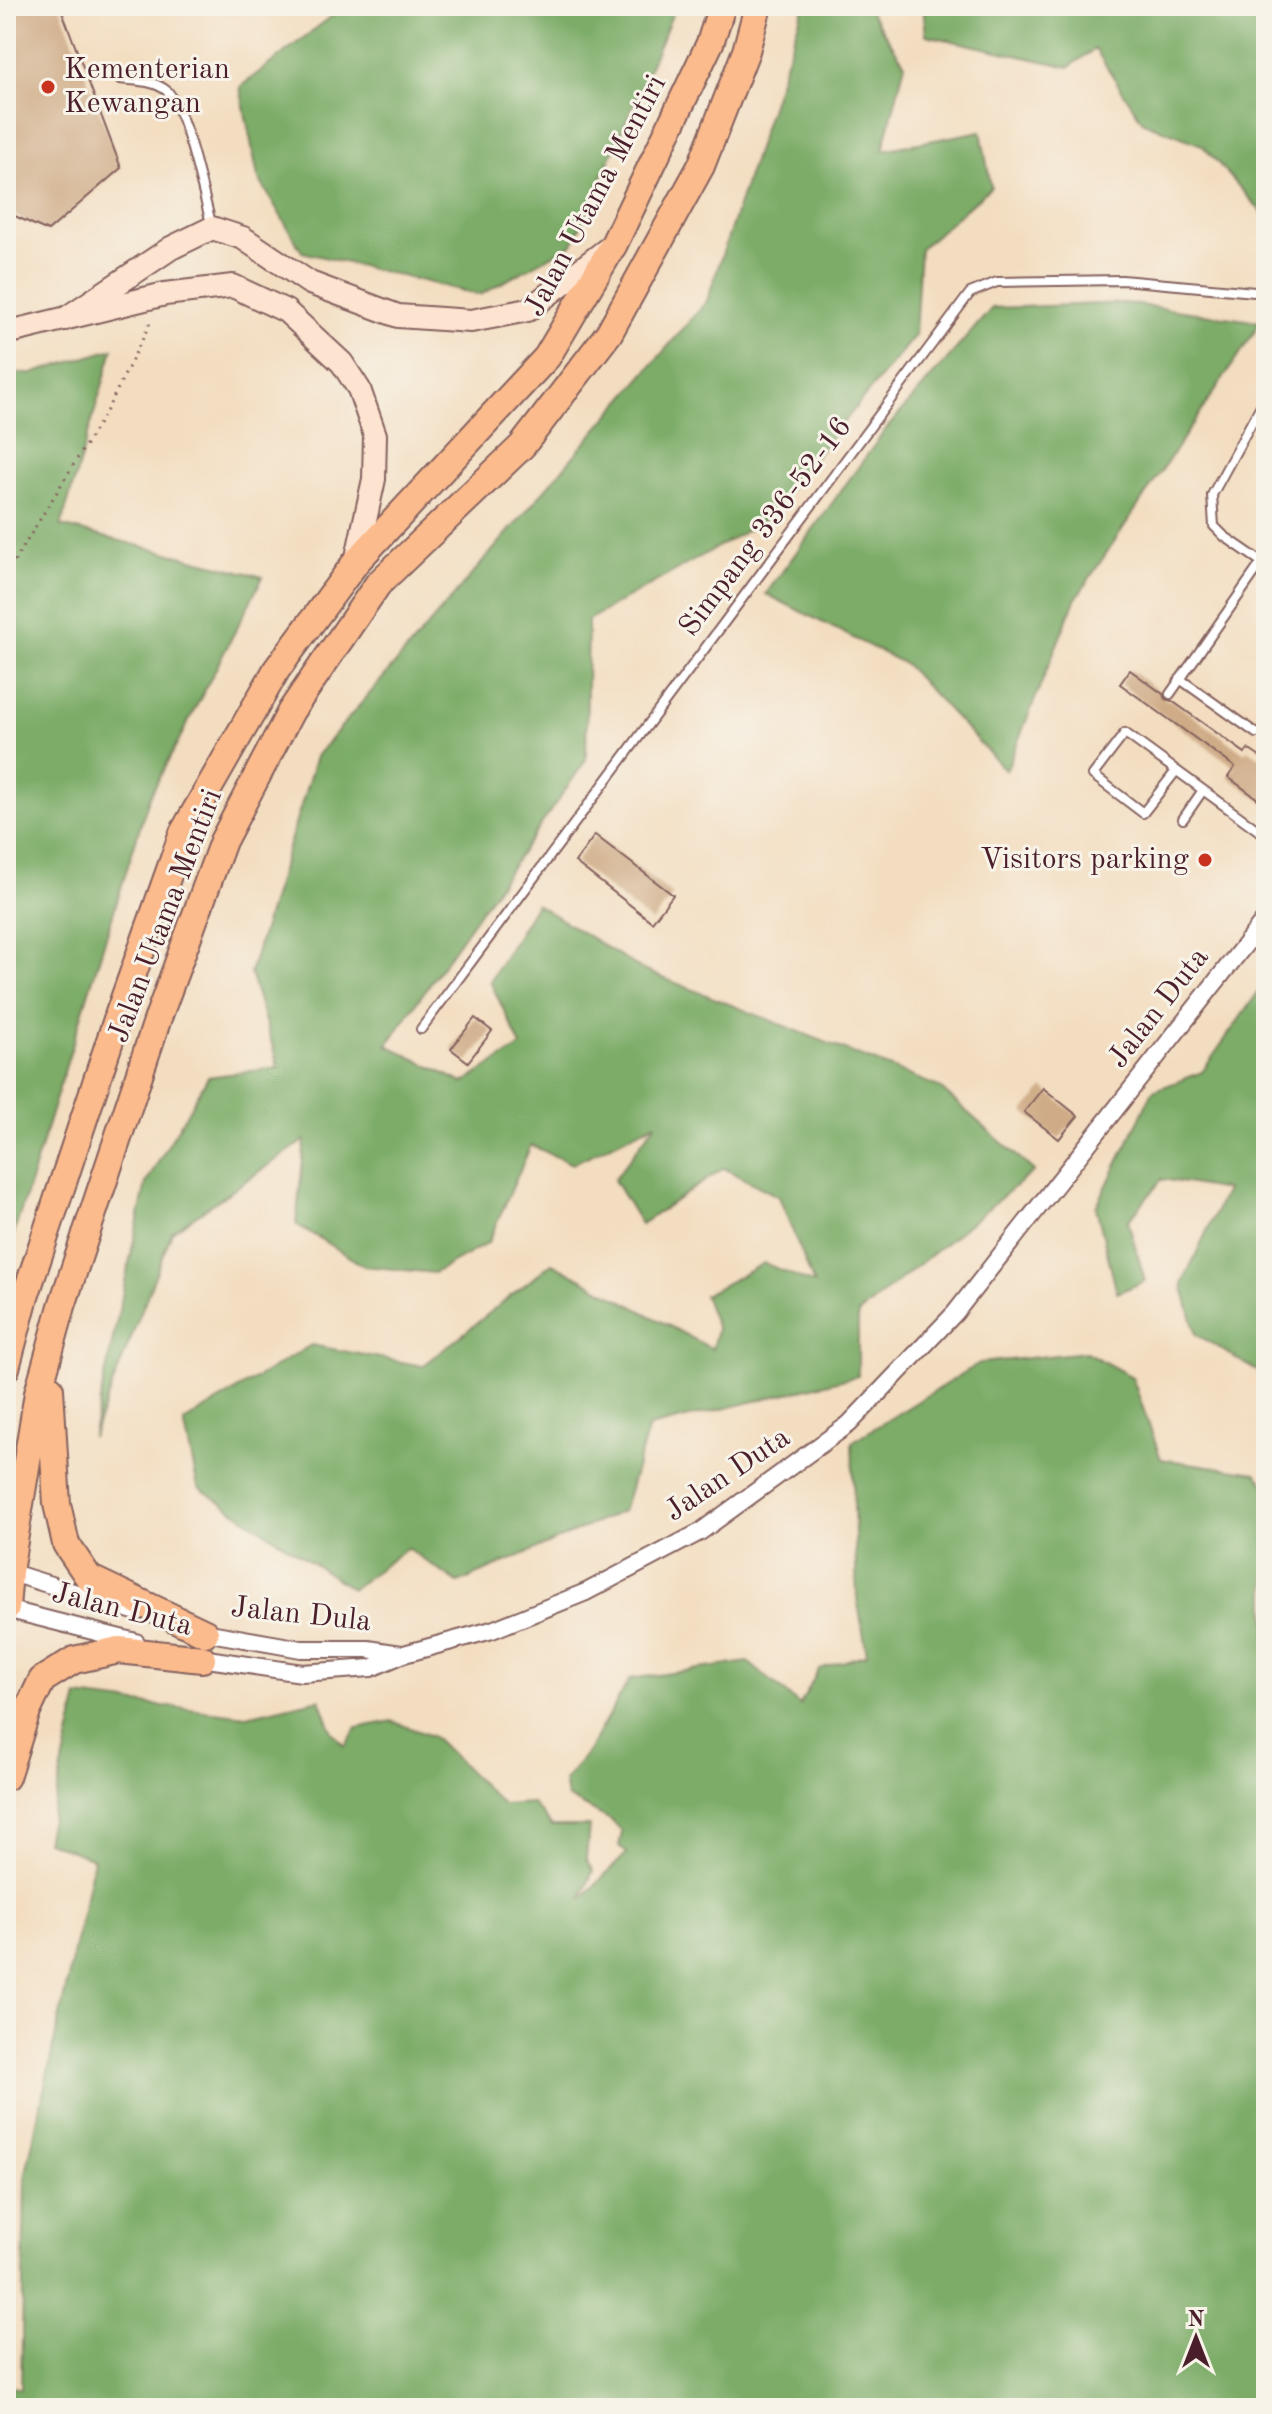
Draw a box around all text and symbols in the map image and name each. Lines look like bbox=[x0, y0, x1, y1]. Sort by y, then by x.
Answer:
place label: Kementerian Kewangan bbox=[64, 55, 230, 119]
street label: Jalan Utama Mentiri bbox=[520, 70, 672, 322]
marker: Kementerian Kewangan bbox=[39, 78, 57, 96]
street label: Simpang 336-52-16 bbox=[674, 412, 858, 642]
street label: Jalan Utama Mentiri bbox=[104, 785, 228, 1047]
place label: Visitors parking bbox=[980, 845, 1189, 875]
marker: Visitors parking bbox=[1196, 851, 1214, 869]
street label: Jalan Duta bbox=[1103, 942, 1215, 1074]
street label: Jalan Duta bbox=[660, 1422, 796, 1527]
street label: Jalan Duta bbox=[49, 1578, 195, 1642]
street label: Jalan Dula bbox=[229, 1593, 373, 1637]
north arrow bbox=[1156, 2298, 1236, 2378]
text: N bbox=[1188, 2309, 1205, 2331]

